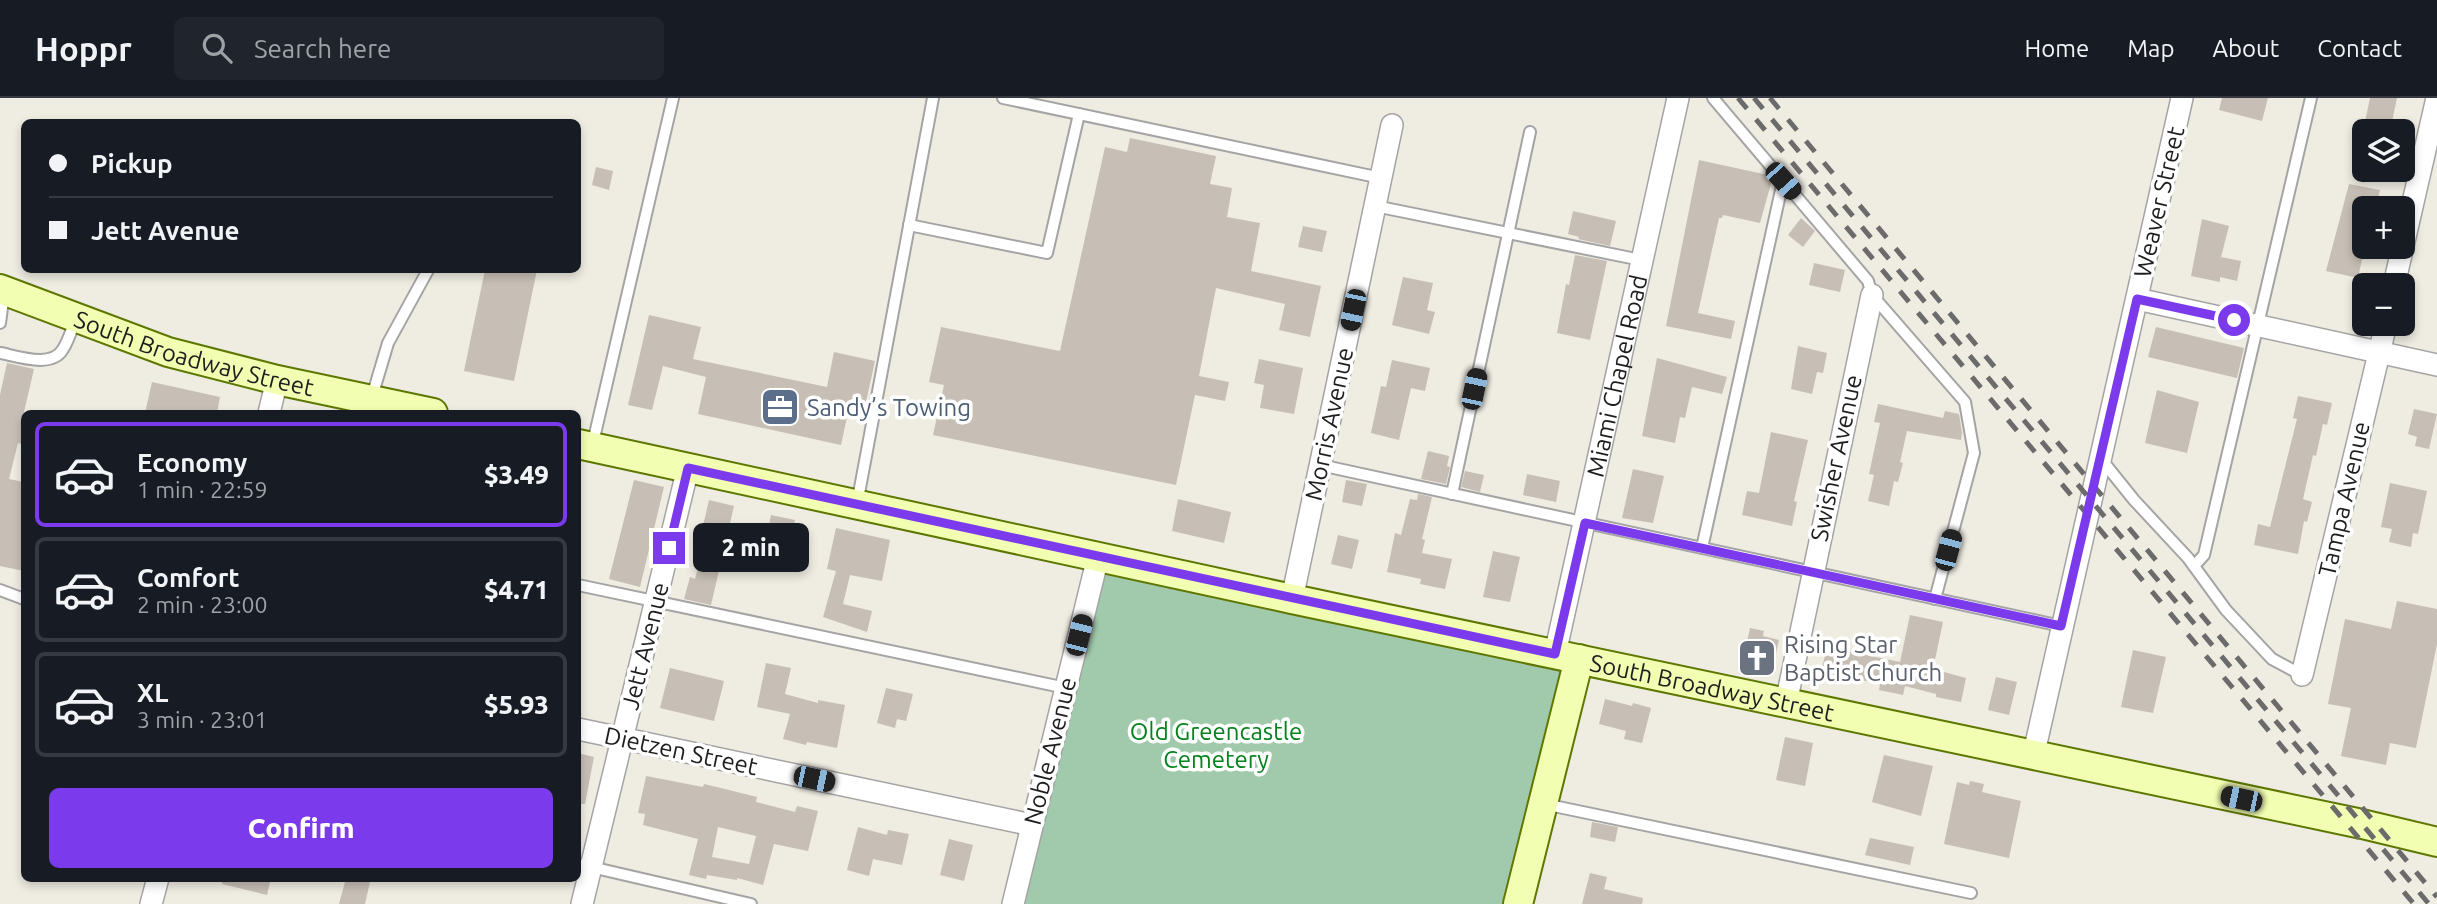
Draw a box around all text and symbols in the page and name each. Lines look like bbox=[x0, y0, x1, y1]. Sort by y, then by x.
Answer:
search box bbox=[174, 17, 664, 80]
icon: search bbox=[198, 29, 236, 67]
text: Hoppr bbox=[35, 30, 132, 67]
text: Search here bbox=[254, 34, 391, 63]
text: Home bbox=[2024, 35, 2089, 62]
text: Map bbox=[2127, 35, 2174, 62]
text: About bbox=[2212, 35, 2279, 62]
text: Contact bbox=[2317, 35, 2402, 62]
map controls bbox=[2352, 119, 2415, 336]
button: layers bbox=[2352, 119, 2415, 182]
street label: Weaver Street bbox=[2129, 123, 2190, 280]
text: Pickup bbox=[91, 149, 173, 178]
car bbox=[1762, 158, 1805, 204]
button: + bbox=[2352, 196, 2415, 259]
text: Jett Avenue bbox=[91, 216, 240, 245]
street label: Miami Chapel Road bbox=[1581, 272, 1652, 479]
button: − bbox=[2352, 273, 2415, 336]
car bbox=[1339, 287, 1368, 333]
route start bbox=[2218, 304, 2250, 336]
street label: South Broadway Street bbox=[71, 305, 317, 401]
street label: Morris Avenue bbox=[1300, 345, 1358, 503]
car bbox=[1460, 366, 1489, 412]
street label: Swisher Avenue bbox=[1805, 372, 1867, 544]
office icon: Sandy’s Towing bbox=[759, 386, 801, 428]
place label: Sandy’s Towing bbox=[807, 394, 971, 421]
street label: Tampa Avenue bbox=[2313, 419, 2375, 579]
icon: car bbox=[53, 443, 116, 506]
text: Economy bbox=[137, 448, 247, 477]
text: $3.49 bbox=[484, 460, 549, 489]
text: 1 min · 22:59 bbox=[137, 477, 268, 502]
callout: 2 min bbox=[694, 524, 809, 573]
car bbox=[1933, 527, 1964, 573]
route end bbox=[653, 532, 685, 564]
text: 2 min bbox=[722, 535, 780, 560]
icon: car bbox=[53, 558, 116, 621]
text: Comfort bbox=[137, 563, 240, 592]
text: $4.71 bbox=[484, 575, 549, 604]
street label: Jett Avenue bbox=[616, 580, 674, 712]
text: 2 min · 23:00 bbox=[137, 592, 268, 617]
car bbox=[1064, 612, 1095, 658]
place label: Rising Star Baptist Church bbox=[1784, 631, 1942, 686]
church icon: Rising Star Baptist Church bbox=[1736, 637, 1778, 679]
street label: South Broadway Street bbox=[1588, 649, 1837, 726]
icon: car bbox=[53, 673, 116, 736]
street label: Noble Avenue bbox=[1019, 674, 1081, 828]
text: XL bbox=[137, 678, 168, 707]
text: $5.93 bbox=[484, 690, 549, 719]
text: 3 min · 23:01 bbox=[137, 707, 268, 732]
park label: Old Greencastle Cemetery bbox=[1130, 718, 1302, 773]
street label: Dietzen Street bbox=[602, 722, 761, 781]
car bbox=[792, 764, 837, 794]
car bbox=[2219, 784, 2264, 814]
button: Confirm bbox=[49, 788, 553, 868]

